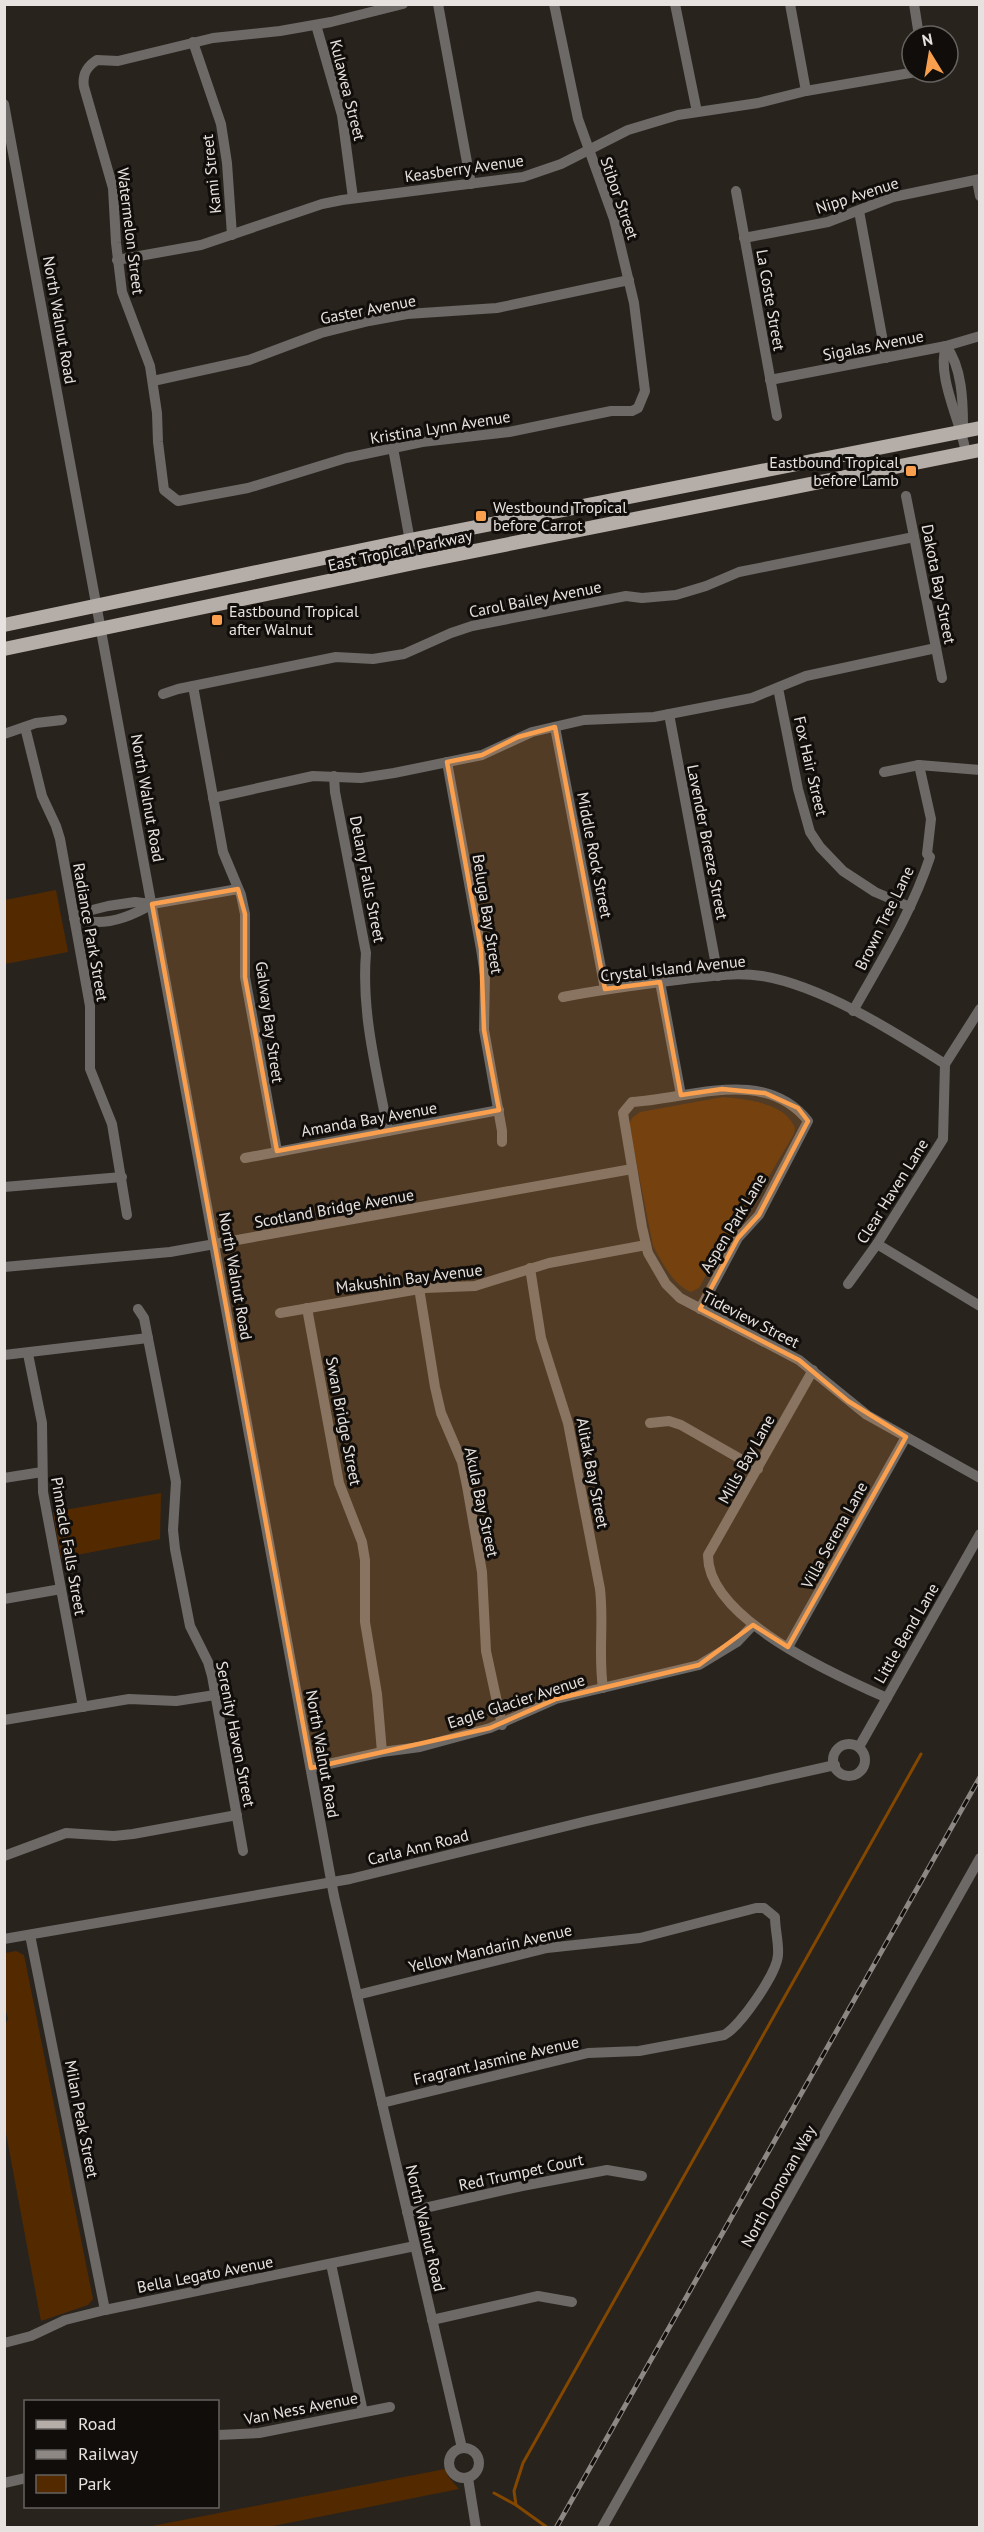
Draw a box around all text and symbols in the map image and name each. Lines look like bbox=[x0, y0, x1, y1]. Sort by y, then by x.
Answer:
north arrow bbox=[900, 24, 960, 84]
text: N bbox=[920, 28, 934, 50]
street label: Kulawea Street bbox=[326, 37, 370, 143]
street label: Kami Street bbox=[197, 133, 225, 215]
street label: Keasberry Avenue bbox=[403, 150, 525, 186]
street label: Stibor Street bbox=[597, 154, 644, 242]
street label: Watermelon Street bbox=[113, 166, 149, 296]
street label: Nipp Avenue bbox=[813, 172, 901, 218]
street label: La Coste Street bbox=[752, 248, 790, 353]
street label: North Walnut Road bbox=[39, 254, 81, 386]
street label: Gaster Avenue bbox=[318, 290, 418, 328]
street label: Sigalas Avenue bbox=[821, 325, 925, 365]
street label: Kristina Lynn Avenue bbox=[368, 406, 512, 448]
place label: Eastbound Tropical before Lamb bbox=[769, 452, 899, 490]
marker: Eastbound Tropical before Lamb bbox=[904, 464, 918, 478]
place label: Westbound Tropical before Carrot bbox=[493, 497, 627, 535]
marker: Westbound Tropical before Carrot bbox=[474, 509, 488, 523]
street label: Dakota Bay Street bbox=[918, 523, 961, 646]
street label: East Tropical Parkway bbox=[326, 525, 475, 575]
street label: Carol Bailey Avenue bbox=[467, 576, 603, 622]
place label: Eastbound Tropical after Walnut bbox=[229, 601, 359, 639]
marker: Eastbound Tropical after Walnut bbox=[210, 613, 224, 627]
street label: Fox Hair Street bbox=[790, 714, 832, 819]
street label: North Walnut Road bbox=[127, 732, 169, 864]
street label: Lavender Breeze Street bbox=[683, 763, 733, 922]
street label: Middle Rock Street bbox=[573, 790, 617, 920]
street label: Delany Falls Street bbox=[346, 814, 390, 945]
street label: Beluga Bay Street bbox=[469, 853, 507, 976]
street label: Radiance Park Street bbox=[69, 861, 113, 1003]
street label: Brown Tree Lane bbox=[850, 863, 918, 973]
street label: Crystal Island Avenue bbox=[599, 950, 747, 986]
street label: Galway Bay Street bbox=[252, 960, 289, 1085]
street label: Amanda Bay Avenue bbox=[299, 1097, 439, 1141]
street label: Clear Haven Lane bbox=[852, 1135, 932, 1247]
street label: Aspen Park Lane bbox=[696, 1170, 770, 1276]
street label: Scotland Bridge Avenue bbox=[253, 1184, 415, 1232]
street label: North Walnut Road bbox=[215, 1210, 257, 1342]
street label: Makushin Bay Avenue bbox=[335, 1259, 483, 1297]
street label: Tideview Street bbox=[699, 1286, 803, 1352]
street label: Swan Bridge Street bbox=[322, 1355, 366, 1488]
street label: Mills Bay Lane bbox=[713, 1411, 779, 1507]
street label: Alitak Bay Street bbox=[572, 1416, 614, 1531]
street label: Akula Bay Street bbox=[461, 1445, 504, 1559]
street label: Pinnacle Falls Street bbox=[47, 1475, 91, 1617]
street label: Villa Serena Lane bbox=[796, 1478, 872, 1593]
street label: Little Bend Lane bbox=[869, 1579, 943, 1687]
street label: Serenity Haven Street bbox=[212, 1659, 260, 1809]
street label: Eagle Glacier Avenue bbox=[445, 1669, 587, 1733]
street label: North Walnut Road bbox=[302, 1688, 344, 1820]
street label: Carla Ann Road bbox=[365, 1825, 471, 1869]
street label: Yellow Mandarin Avenue bbox=[406, 1919, 574, 1977]
street label: Fragrant Jasmine Avenue bbox=[411, 2031, 581, 2089]
street label: Milan Peak Street bbox=[61, 2059, 103, 2180]
street label: North Donovan Way bbox=[736, 2121, 820, 2250]
street label: Red Trumpet Court bbox=[457, 2149, 586, 2195]
street label: North Walnut Road bbox=[402, 2163, 450, 2293]
street label: Bella Legato Avenue bbox=[135, 2251, 275, 2297]
street label: Van Ness Avenue bbox=[241, 2387, 360, 2429]
legend bbox=[24, 2400, 219, 2508]
text: Road bbox=[78, 2412, 116, 2435]
text: Railway bbox=[78, 2442, 139, 2465]
text: Park bbox=[78, 2472, 111, 2495]

